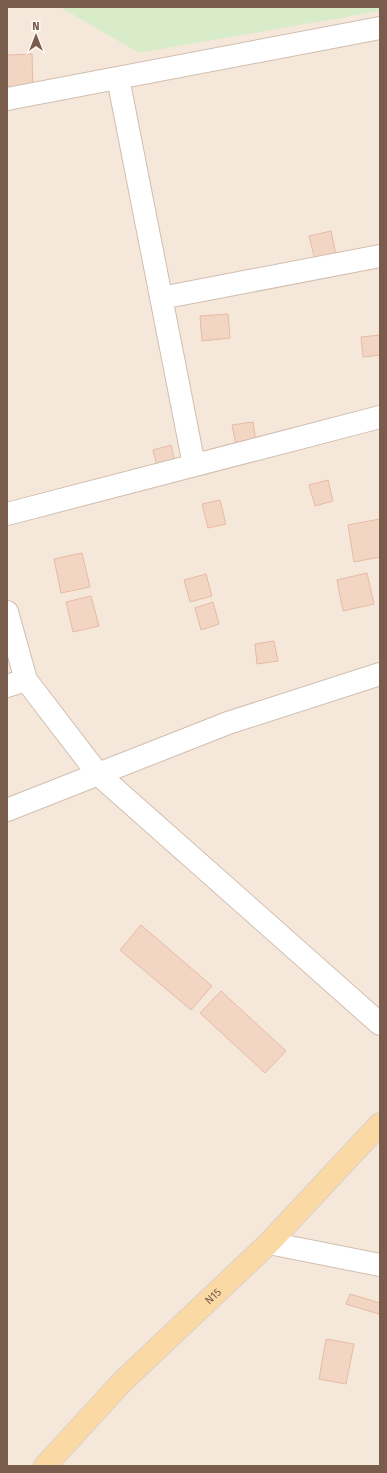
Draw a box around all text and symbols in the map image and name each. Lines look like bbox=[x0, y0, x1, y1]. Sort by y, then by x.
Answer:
north arrow bbox=[16, 16, 56, 56]
text: N bbox=[32, 20, 40, 33]
street label: N15 bbox=[202, 1285, 224, 1307]

